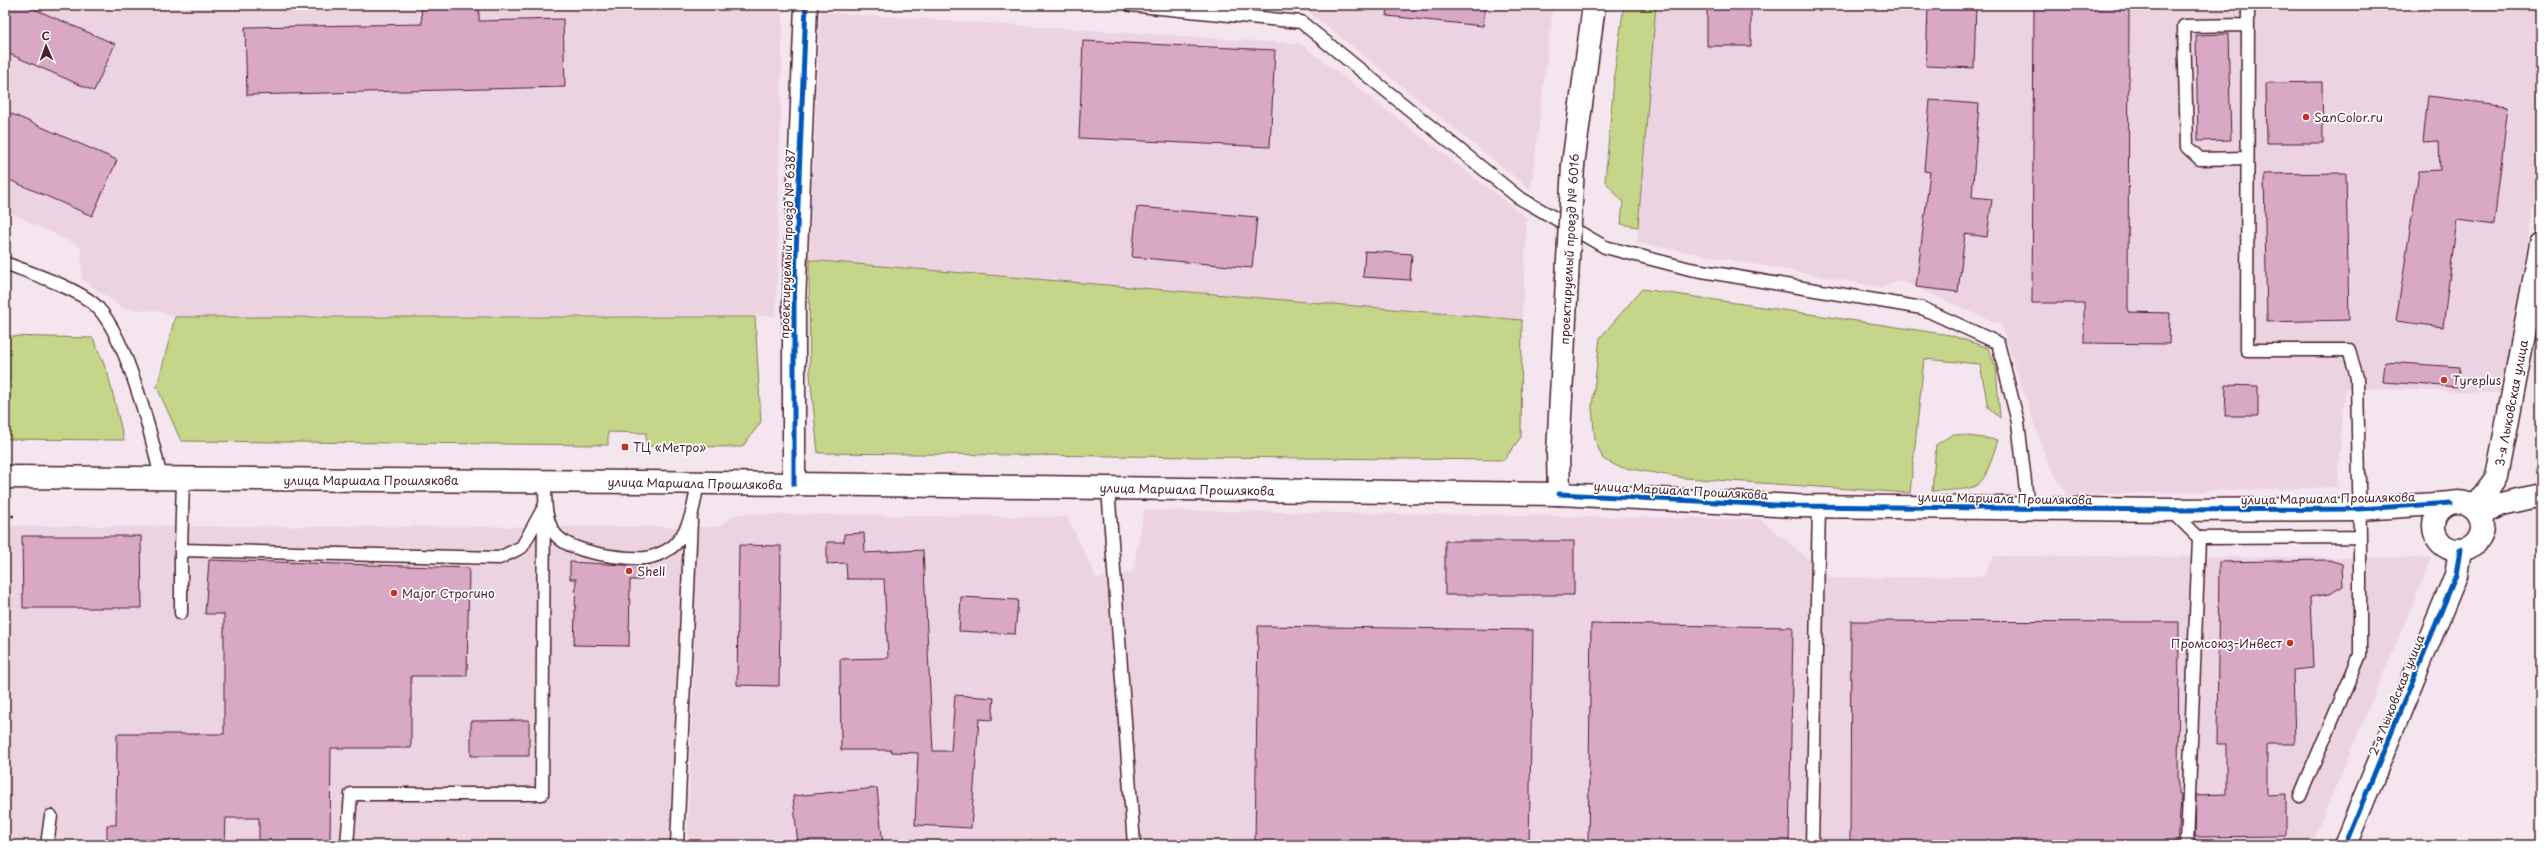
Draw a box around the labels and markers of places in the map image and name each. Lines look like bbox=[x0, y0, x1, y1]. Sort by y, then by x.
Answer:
place label: SanColor.ru bbox=[2314, 108, 2383, 126]
marker: SanColor.ru bbox=[2301, 112, 2311, 122]
place label: Tyreplus bbox=[2452, 371, 2502, 389]
marker: Tyreplus bbox=[2439, 375, 2449, 385]
place label: ТЦ «Метро» bbox=[633, 438, 706, 456]
marker: ТЦ «Метро» bbox=[620, 442, 630, 452]
place label: Shell bbox=[637, 562, 665, 580]
marker: Shell bbox=[624, 566, 634, 576]
place label: Major Строгино bbox=[402, 584, 495, 602]
marker: Major Строгино bbox=[389, 588, 399, 598]
place label: Промсоюз-Инвест bbox=[2171, 634, 2282, 652]
marker: Промсоюз-Инвест bbox=[2285, 638, 2295, 648]

